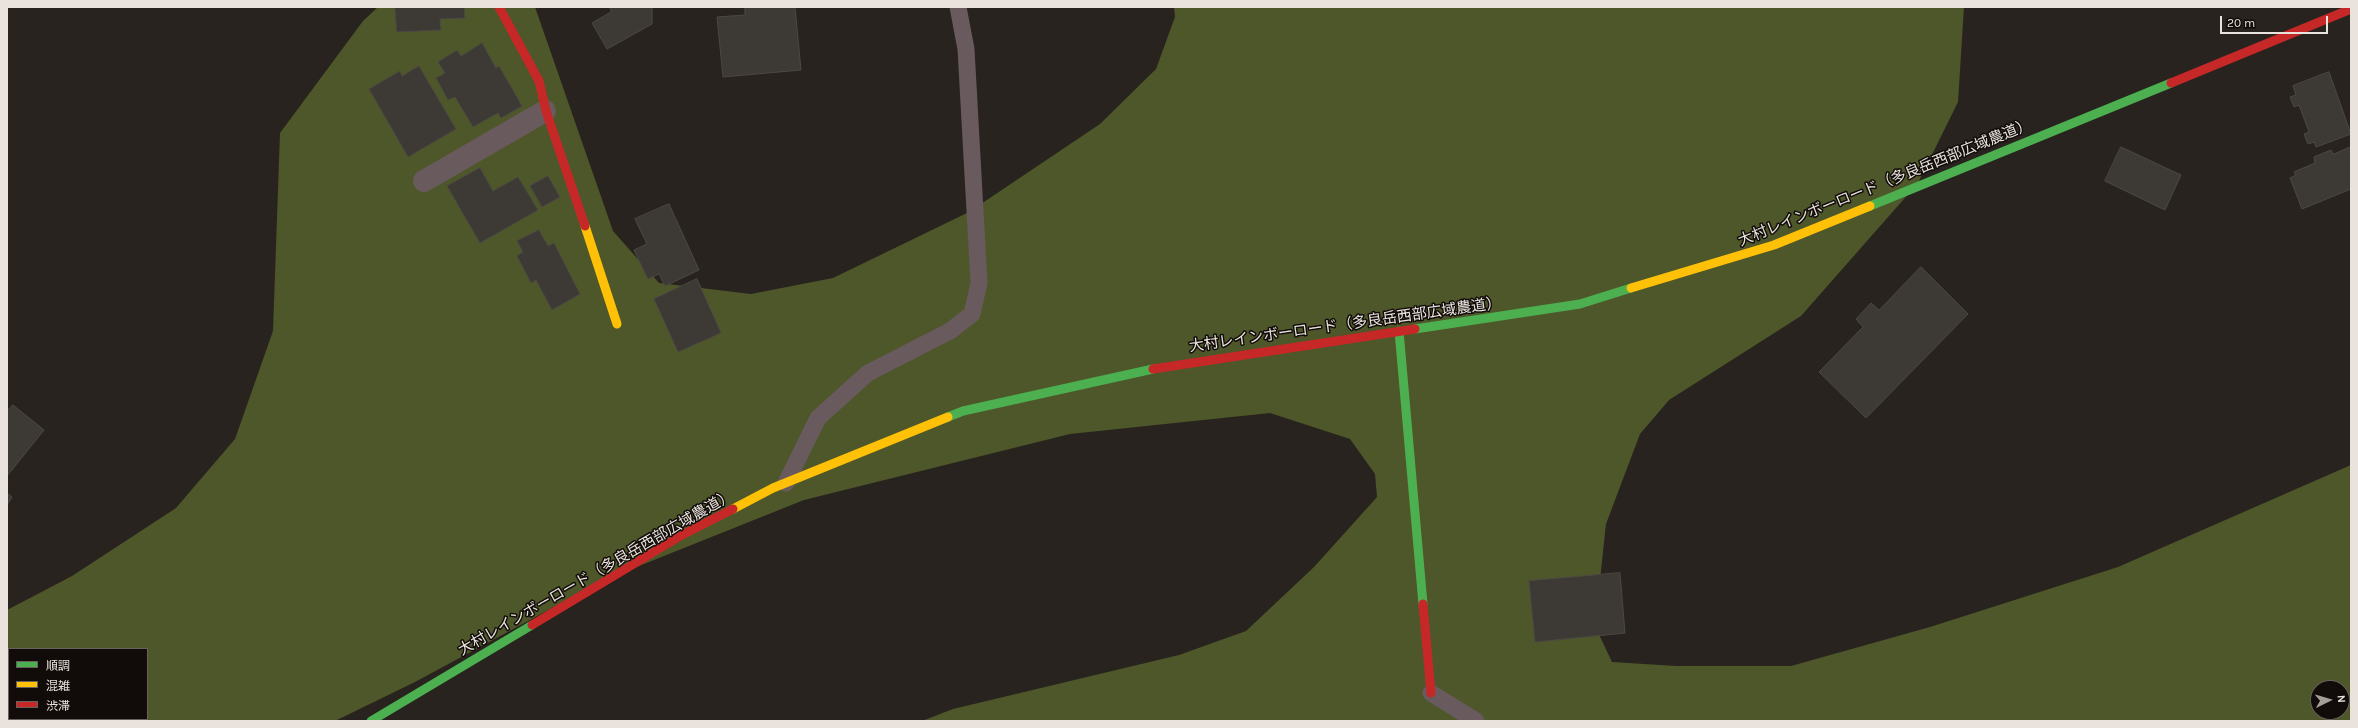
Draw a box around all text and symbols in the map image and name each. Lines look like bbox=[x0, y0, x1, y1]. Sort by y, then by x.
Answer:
scale bar bbox=[2222, 8, 2330, 34]
text: 20 m bbox=[2227, 16, 2255, 30]
street label: 大村レインボーロード（多良岳西部広域農道） bbox=[1736, 116, 2034, 250]
street label: 大村レインボーロード（多良岳西部広域農道） bbox=[1188, 294, 1502, 356]
street label: 大村レインボーロード（多良岳西部広域農道） bbox=[455, 486, 737, 660]
legend bbox=[8, 648, 148, 720]
text: 順調 bbox=[46, 659, 70, 673]
text: 混雑 bbox=[46, 679, 70, 693]
north arrow bbox=[2310, 680, 2350, 720]
text: N bbox=[2335, 694, 2348, 703]
text: 渋滞 bbox=[46, 699, 70, 713]

